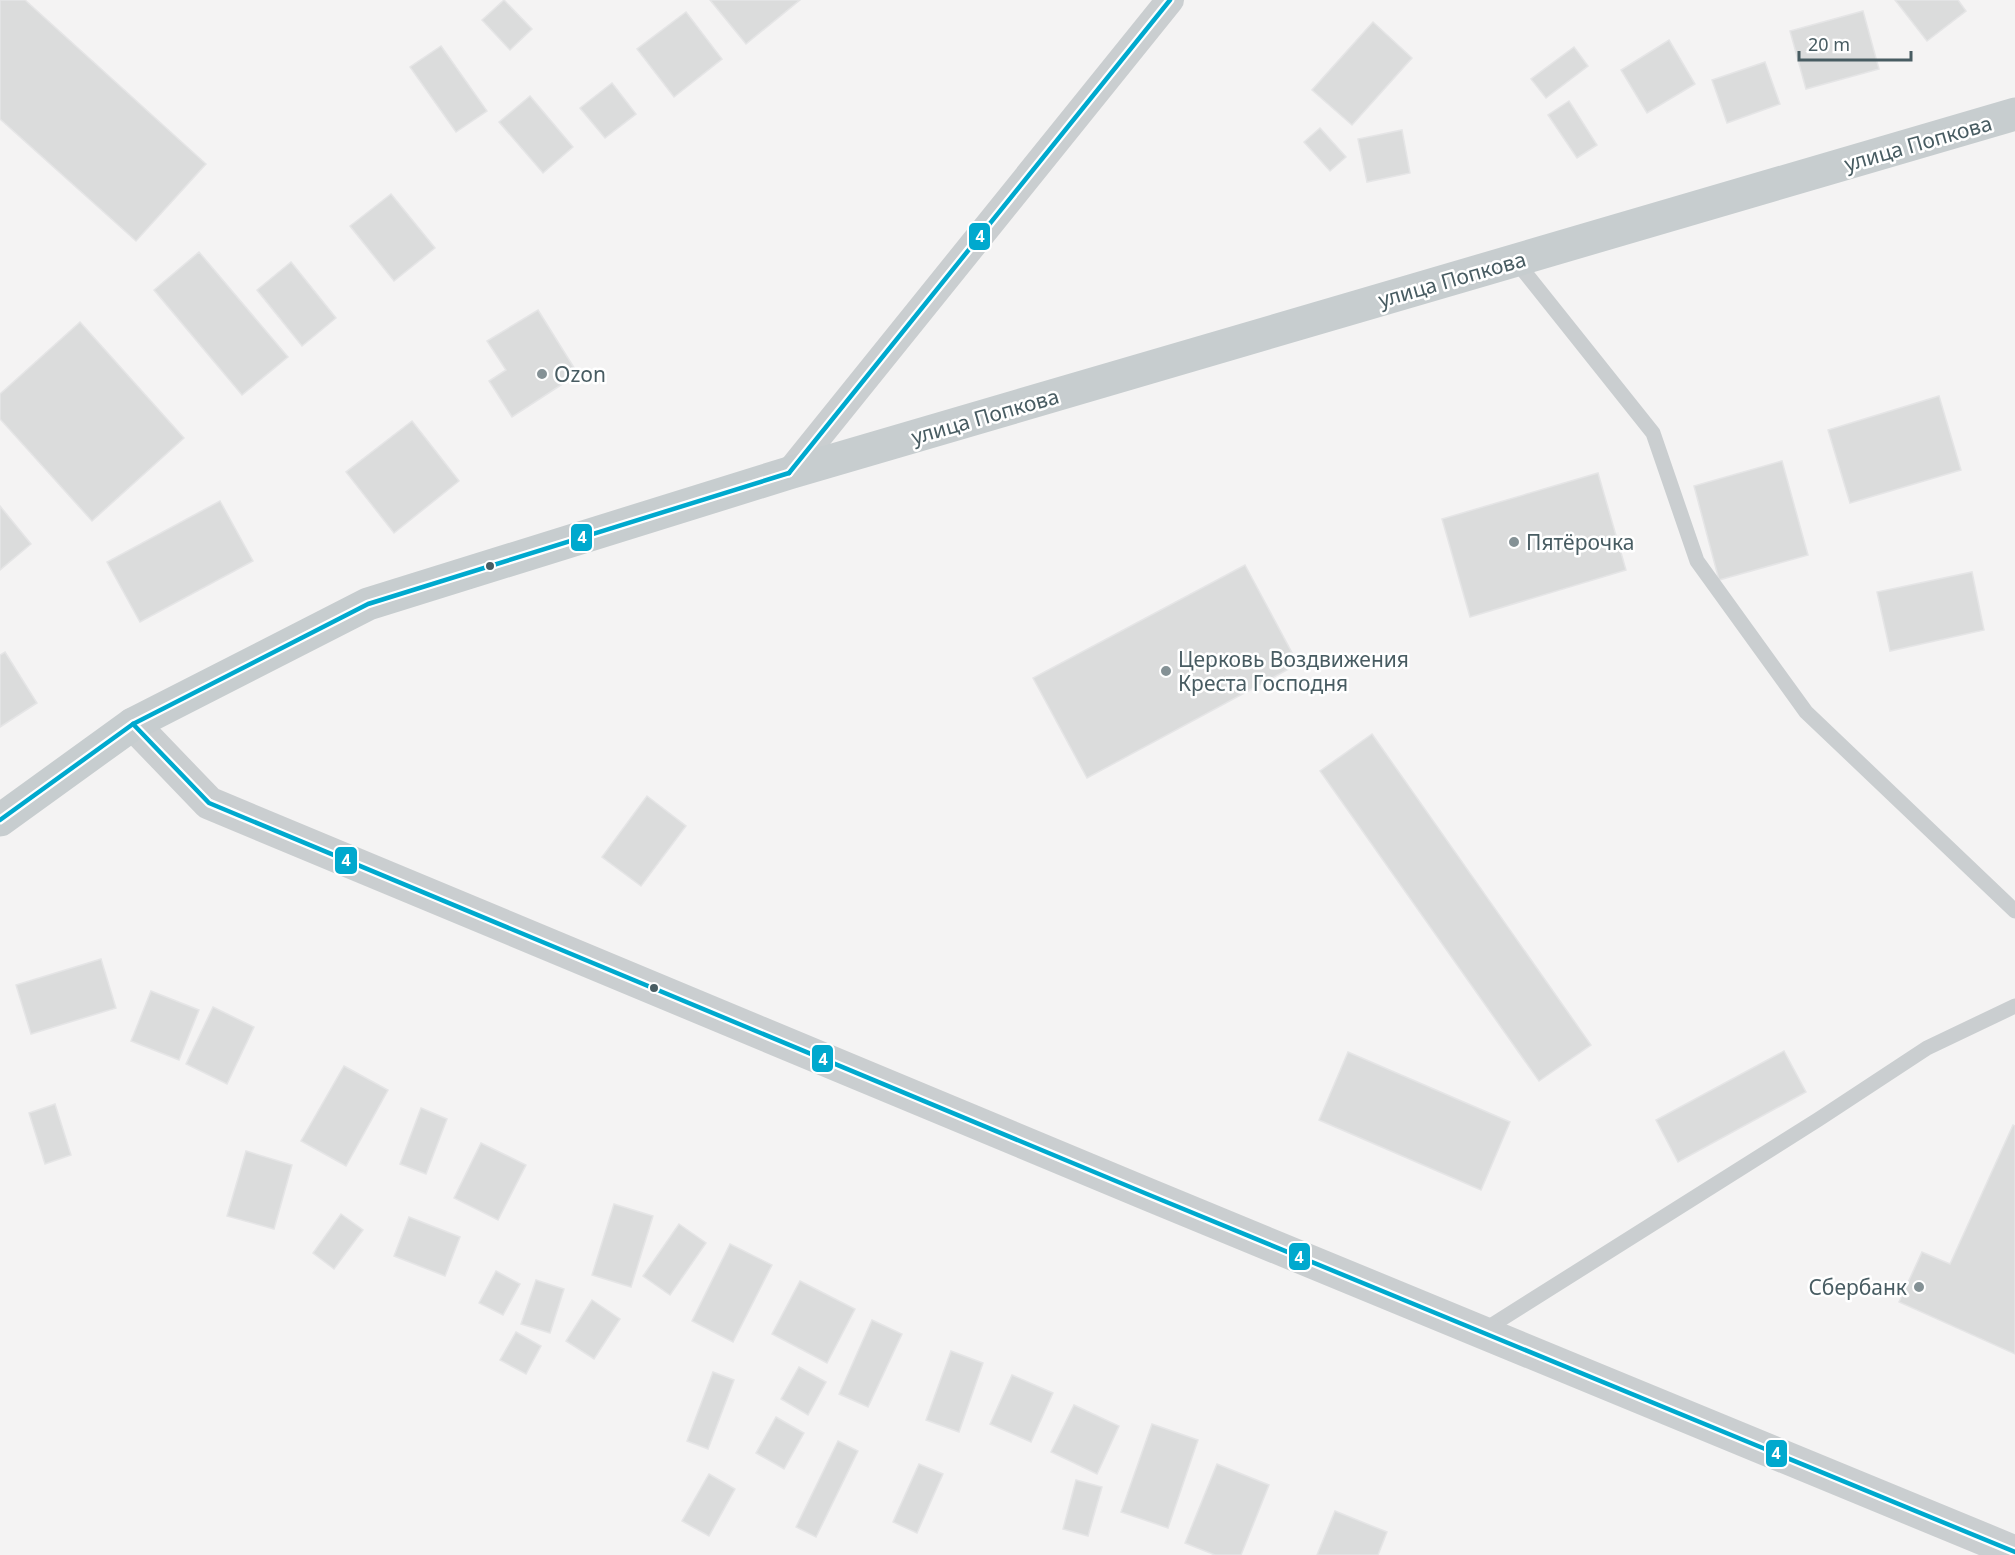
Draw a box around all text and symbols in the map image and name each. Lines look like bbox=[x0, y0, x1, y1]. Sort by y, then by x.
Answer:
scale bar bbox=[1799, 24, 1912, 62]
text: 20 m bbox=[1808, 32, 1850, 56]
street label: улица Попкова bbox=[1841, 109, 1995, 177]
line badge: 4 bbox=[968, 222, 991, 251]
text: 4 bbox=[975, 225, 985, 247]
street label: улица Попкова bbox=[1375, 245, 1529, 313]
place label: Ozon bbox=[554, 360, 606, 388]
marker: Ozon bbox=[535, 367, 549, 381]
street label: улица Попкова bbox=[908, 382, 1062, 450]
line badge: 4 bbox=[570, 523, 593, 552]
text: 4 bbox=[577, 526, 587, 548]
place label: Пятёрочка bbox=[1526, 528, 1634, 556]
marker: Пятёрочка bbox=[1507, 535, 1521, 549]
unlabelled marker bbox=[484, 560, 496, 572]
place label: Церковь Воздвижения Креста Господня bbox=[1178, 645, 1409, 697]
marker: Церковь Воздвижения Креста Господня bbox=[1159, 664, 1173, 678]
line badge: 4 bbox=[334, 846, 358, 875]
text: 4 bbox=[341, 849, 351, 871]
unlabelled marker bbox=[648, 982, 660, 994]
line badge: 4 bbox=[811, 1044, 834, 1073]
text: 4 bbox=[818, 1048, 828, 1070]
line badge: 4 bbox=[1288, 1242, 1311, 1271]
text: 4 bbox=[1294, 1246, 1304, 1268]
place label: Сбербанк bbox=[1808, 1273, 1907, 1301]
marker: Сбербанк bbox=[1912, 1280, 1926, 1294]
line badge: 4 bbox=[1765, 1439, 1788, 1468]
text: 4 bbox=[1771, 1442, 1781, 1464]

